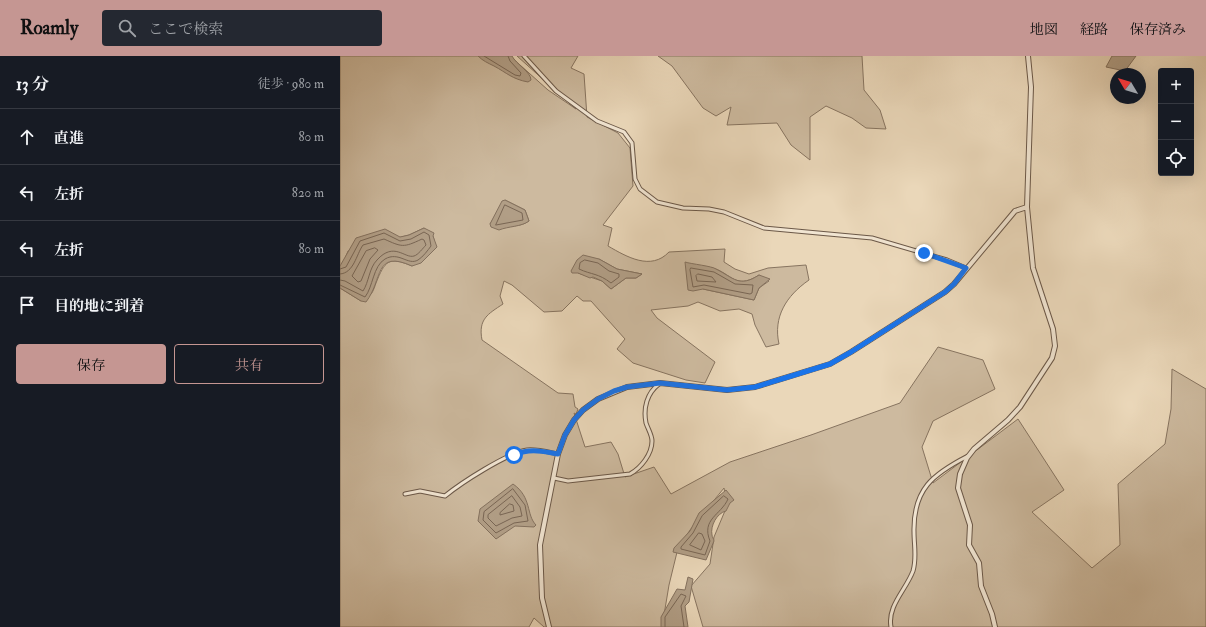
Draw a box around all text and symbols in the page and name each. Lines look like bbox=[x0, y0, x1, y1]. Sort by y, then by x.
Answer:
search box bbox=[102, 10, 382, 46]
text: Roamly bbox=[20, 16, 78, 40]
icon: search bbox=[116, 17, 138, 39]
text: ここで検索 bbox=[148, 20, 223, 39]
text: 地図 bbox=[1030, 21, 1058, 38]
text: 経路 bbox=[1080, 21, 1108, 38]
text: 保存済み bbox=[1130, 21, 1186, 38]
north arrow bbox=[1110, 68, 1146, 104]
map controls bbox=[1158, 68, 1194, 176]
button: + bbox=[1158, 68, 1194, 104]
text: 13 分 bbox=[16, 74, 49, 95]
text: 徒歩 · 980 m bbox=[258, 76, 324, 92]
button: − bbox=[1158, 104, 1194, 140]
icon: ahead bbox=[16, 126, 38, 148]
text: 直進 bbox=[54, 129, 84, 148]
text: 80 m bbox=[298, 129, 324, 145]
button: locate bbox=[1158, 140, 1194, 176]
icon: left bbox=[16, 182, 38, 204]
text: 左折 bbox=[54, 185, 84, 204]
text: 820 m bbox=[292, 185, 324, 201]
icon: left bbox=[16, 238, 38, 260]
text: 左折 bbox=[54, 241, 84, 260]
text: 80 m bbox=[298, 241, 324, 257]
route end bbox=[915, 244, 933, 262]
icon: arrive bbox=[16, 294, 38, 316]
text: 目的地に到着 bbox=[54, 297, 144, 316]
button: 保存 bbox=[16, 344, 166, 384]
button: 共有 bbox=[174, 344, 324, 384]
route start bbox=[505, 446, 523, 464]

